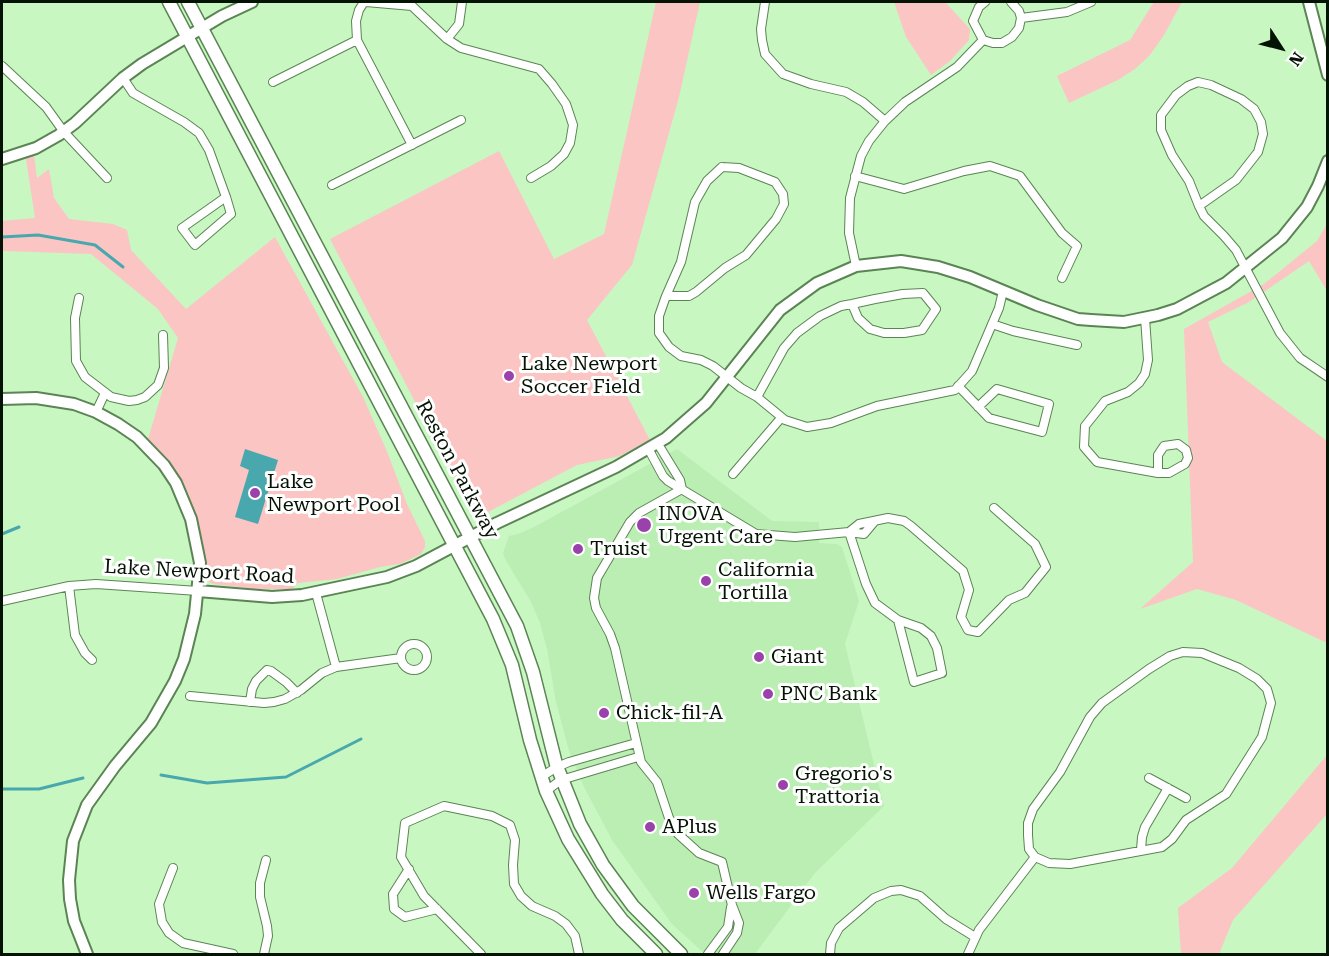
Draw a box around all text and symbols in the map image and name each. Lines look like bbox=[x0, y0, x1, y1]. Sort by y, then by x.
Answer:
north arrow bbox=[1251, 18, 1311, 78]
text: N bbox=[1285, 48, 1307, 69]
place label: Lake Newport Soccer Field bbox=[521, 352, 657, 399]
marker: Lake Newport Soccer Field bbox=[502, 369, 516, 383]
street label: Reston Parkway bbox=[410, 396, 504, 544]
place label: Lake Newport Pool bbox=[267, 470, 400, 517]
marker: Lake Newport Pool bbox=[248, 486, 262, 500]
place label: INOVA Urgent Care bbox=[658, 502, 773, 549]
marker: INOVA Urgent Care bbox=[635, 516, 653, 534]
place label: Truist bbox=[590, 537, 647, 561]
marker: Truist bbox=[571, 542, 585, 556]
street label: Lake Newport Road bbox=[103, 555, 295, 589]
place label: California Tortilla bbox=[718, 558, 814, 605]
marker: California Tortilla bbox=[699, 574, 713, 588]
place label: Giant bbox=[771, 645, 824, 669]
marker: Giant bbox=[752, 650, 766, 664]
place label: PNC Bank bbox=[780, 682, 878, 706]
marker: PNC Bank bbox=[761, 687, 775, 701]
place label: Chick-fil-A bbox=[616, 701, 723, 725]
marker: Chick-fil-A bbox=[597, 706, 611, 720]
place label: Gregorio's Trattoria bbox=[795, 762, 892, 809]
marker: Gregorio's Trattoria bbox=[776, 778, 790, 792]
place label: APlus bbox=[662, 815, 717, 839]
marker: APlus bbox=[643, 820, 657, 834]
place label: Wells Fargo bbox=[706, 881, 816, 905]
marker: Wells Fargo bbox=[687, 886, 701, 900]

